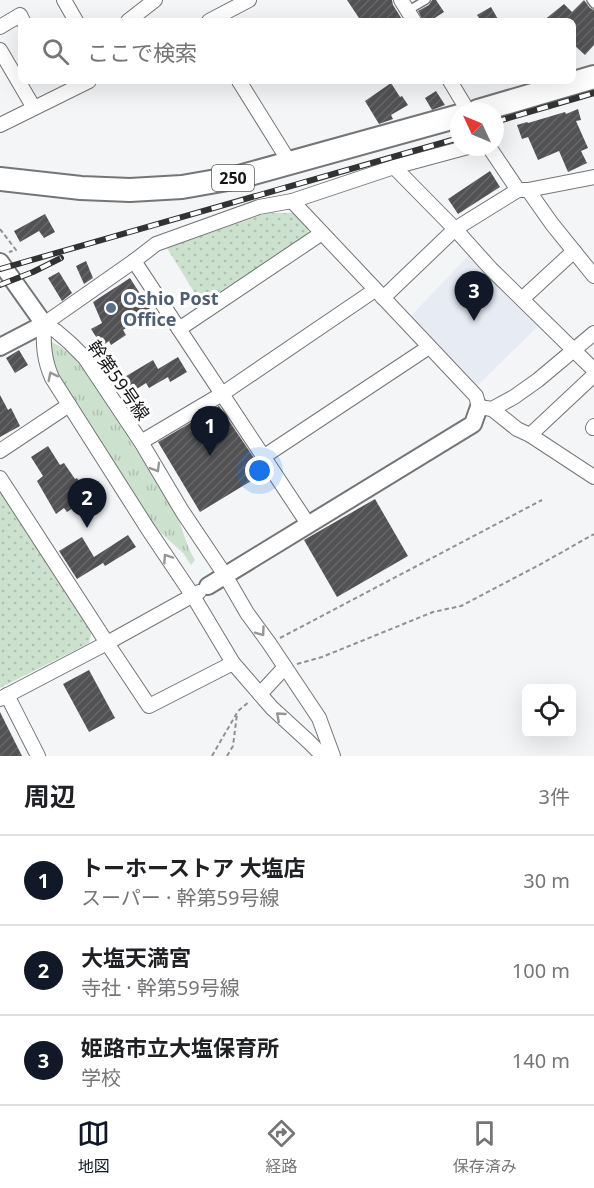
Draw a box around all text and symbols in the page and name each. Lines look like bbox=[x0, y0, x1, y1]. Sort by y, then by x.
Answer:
search box bbox=[18, 18, 576, 84]
icon: search bbox=[39, 35, 72, 68]
text: ここで検索 bbox=[87, 37, 197, 67]
north arrow bbox=[450, 102, 504, 156]
road number: 250 bbox=[212, 165, 254, 191]
pin: 3 bbox=[454, 272, 494, 321]
place label: Oshio Post Office bbox=[123, 286, 219, 331]
marker: Oshio Post Office bbox=[104, 301, 118, 315]
street label: 幹第59号線 bbox=[83, 335, 155, 425]
one-way arrow bbox=[47, 371, 59, 382]
pin: 1 bbox=[190, 406, 230, 456]
your location bbox=[245, 456, 274, 485]
one-way arrow bbox=[149, 462, 160, 472]
pin: 2 bbox=[68, 478, 106, 528]
one-way arrow bbox=[163, 553, 174, 564]
one-way arrow bbox=[254, 626, 265, 637]
map controls bbox=[522, 684, 576, 738]
button: locate bbox=[522, 684, 576, 738]
one-way arrow bbox=[276, 712, 287, 723]
text: 周辺 bbox=[24, 778, 76, 814]
text: 3件 bbox=[539, 783, 570, 810]
text: トーホーストア 大塩店 bbox=[81, 852, 306, 882]
text: 1 bbox=[38, 867, 49, 894]
text: 30 m bbox=[523, 867, 570, 894]
text: スーパー · 幹第59号線 bbox=[81, 884, 279, 911]
text: 大塩天満宮 bbox=[81, 942, 191, 972]
text: 2 bbox=[38, 957, 49, 984]
text: 100 m bbox=[512, 957, 570, 984]
text: 寺社 · 幹第59号線 bbox=[81, 974, 240, 1001]
text: 姫路市立大塩保育所 bbox=[81, 1032, 279, 1062]
text: 3 bbox=[38, 1047, 49, 1074]
text: 140 m bbox=[512, 1047, 570, 1074]
text: 学校 bbox=[81, 1064, 121, 1091]
tab: 地図 bbox=[77, 1117, 110, 1177]
tab: 経路 bbox=[265, 1117, 298, 1177]
tab: 保存済み bbox=[453, 1117, 517, 1177]

